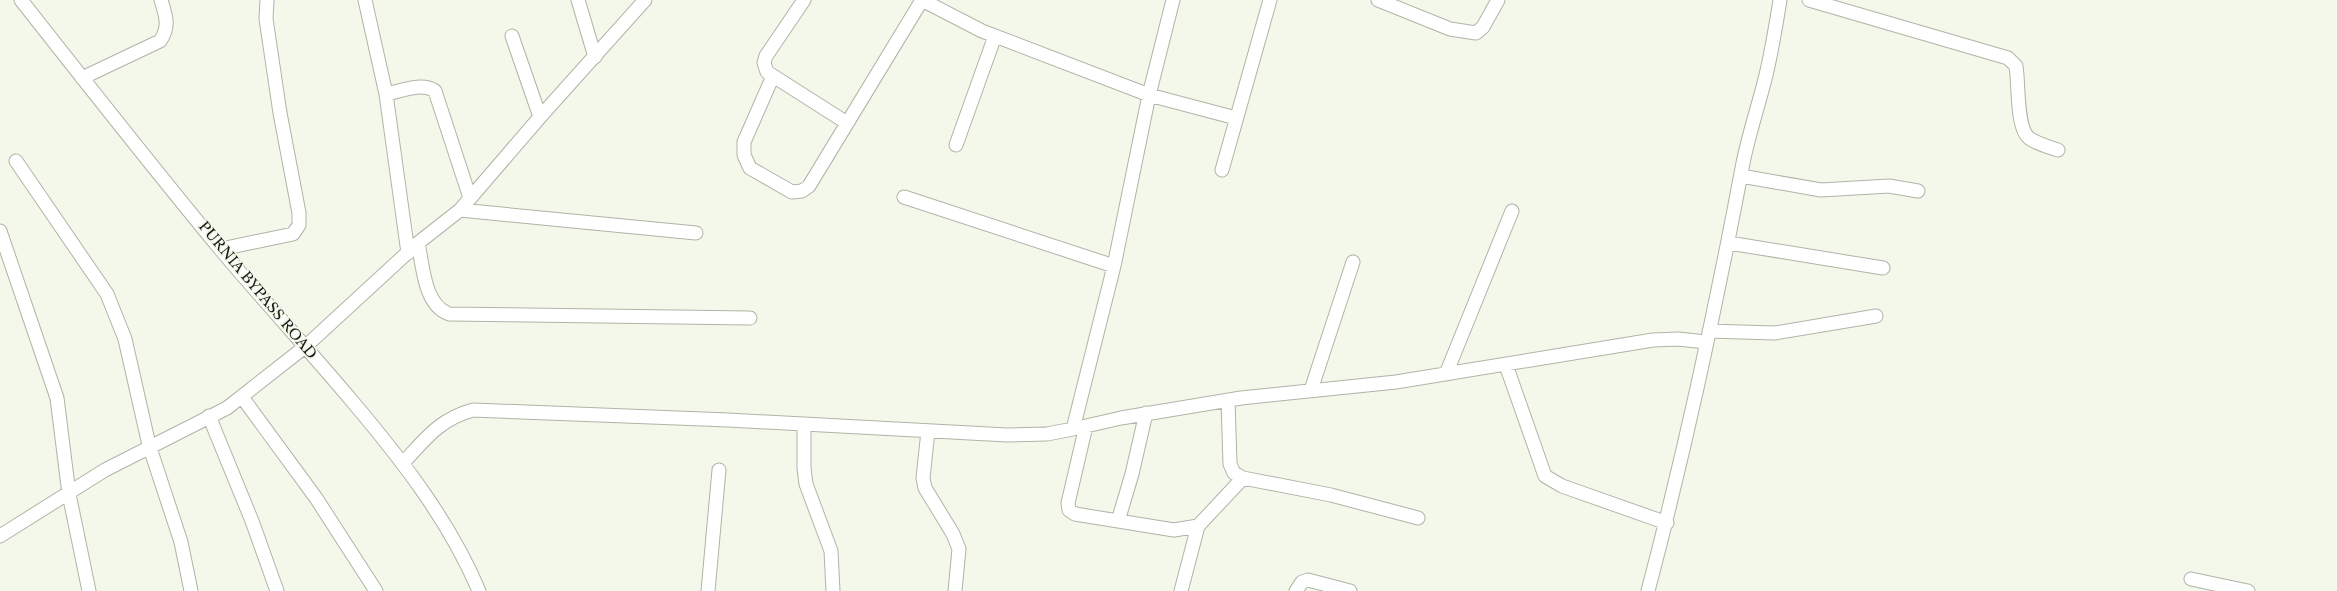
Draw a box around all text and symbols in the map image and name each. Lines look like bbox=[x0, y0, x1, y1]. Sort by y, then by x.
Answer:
street label: PURNIA BYPASS ROAD bbox=[195, 217, 321, 363]

